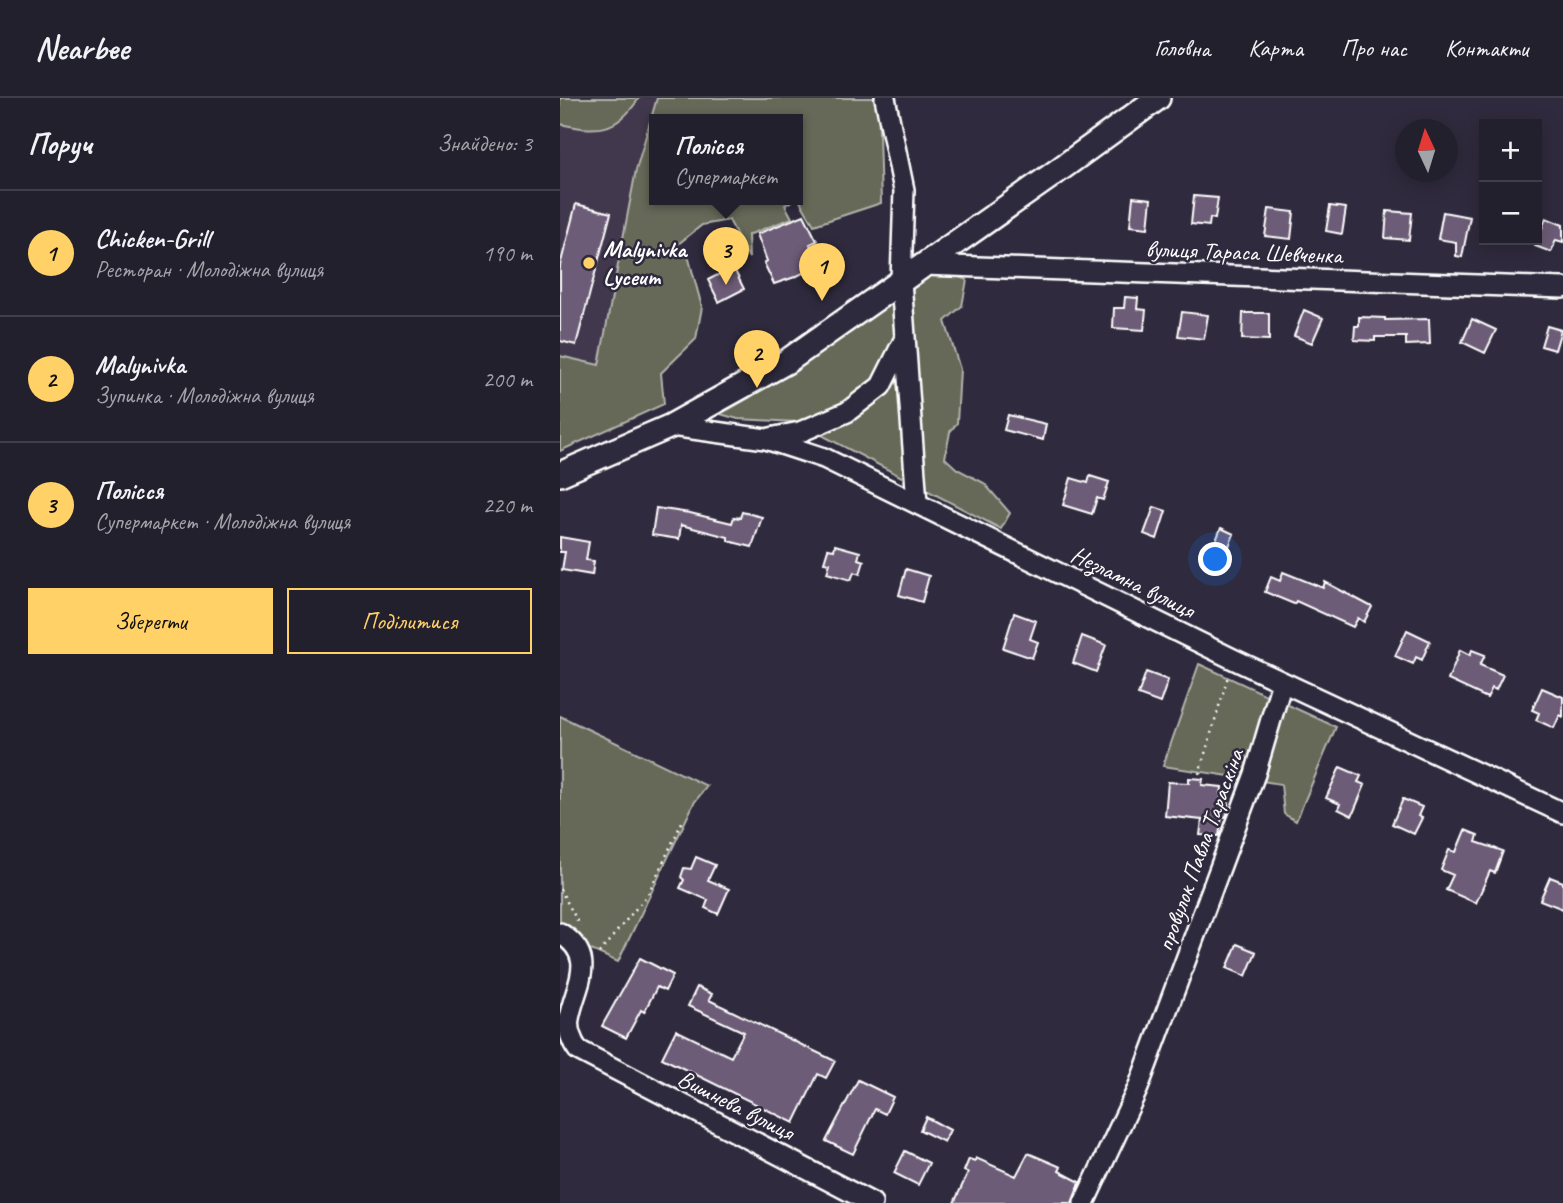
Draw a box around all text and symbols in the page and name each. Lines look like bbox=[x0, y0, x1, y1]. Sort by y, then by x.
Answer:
text: Nearbee bbox=[35, 27, 129, 69]
text: Головна bbox=[1154, 33, 1210, 63]
text: Карта bbox=[1248, 33, 1303, 63]
text: Про нас bbox=[1341, 33, 1407, 63]
text: Контакти bbox=[1445, 33, 1528, 63]
popup bbox=[649, 114, 803, 205]
north arrow bbox=[1395, 119, 1458, 182]
map controls bbox=[1479, 119, 1542, 245]
button: + bbox=[1479, 119, 1542, 182]
text: Поруч bbox=[28, 125, 92, 163]
text: Знайдено: 3 bbox=[437, 129, 532, 158]
text: Полісся bbox=[675, 129, 743, 162]
text: Супермаркет bbox=[675, 162, 777, 191]
button: − bbox=[1479, 182, 1542, 245]
text: Chicken-Grill bbox=[95, 222, 210, 255]
pin: 3 bbox=[703, 227, 749, 285]
place label: Malynivka Lyceum bbox=[603, 234, 688, 292]
street label: вулиця Тараса Шевченка bbox=[1145, 234, 1345, 270]
text: 1 bbox=[46, 239, 56, 268]
text: 190 m bbox=[483, 239, 532, 268]
pin: 1 bbox=[799, 243, 845, 301]
text: Ресторан · Молодіжна вулиця bbox=[95, 255, 323, 284]
marker: Malynivka Lyceum bbox=[581, 255, 597, 271]
pin: 2 bbox=[734, 330, 780, 388]
text: Malynivka bbox=[95, 348, 185, 381]
text: 2 bbox=[46, 365, 56, 394]
text: 200 m bbox=[483, 365, 532, 394]
text: Зупинка · Молодіжна вулиця bbox=[95, 381, 314, 410]
text: Полісся bbox=[95, 474, 163, 507]
text: 3 bbox=[46, 491, 56, 520]
text: 220 m bbox=[483, 491, 532, 520]
text: Супермаркет · Молодіжна вулиця bbox=[95, 507, 350, 536]
street label: Незламна вулиця bbox=[1066, 539, 1201, 627]
your location bbox=[1198, 542, 1232, 576]
button: Зберегти bbox=[28, 588, 273, 654]
button: Поділитися bbox=[287, 588, 532, 654]
street label: провулок Павла Тараскіна bbox=[1149, 743, 1251, 955]
street label: Вишнева вулиця bbox=[673, 1063, 801, 1148]

